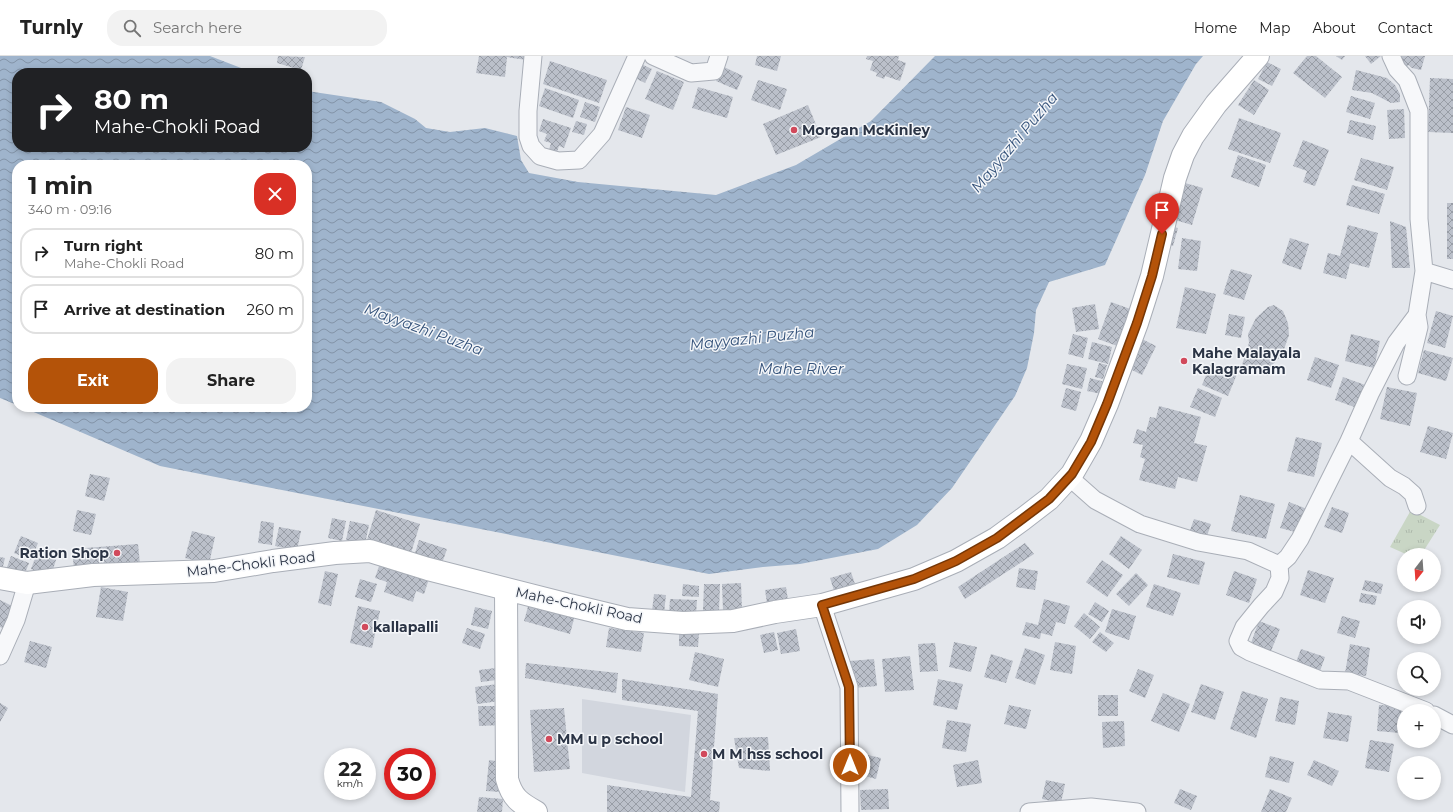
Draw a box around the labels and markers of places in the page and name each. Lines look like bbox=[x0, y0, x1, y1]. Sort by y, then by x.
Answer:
place label: Morgan McKinley bbox=[802, 121, 930, 139]
marker: Morgan McKinley bbox=[789, 125, 799, 135]
pin bbox=[1145, 193, 1179, 234]
place label: Mahe Malayala Kalagramam bbox=[1192, 344, 1301, 378]
marker: Mahe Malayala Kalagramam bbox=[1179, 356, 1189, 366]
place label: Ration Shop bbox=[20, 544, 109, 562]
marker: Ration Shop bbox=[112, 548, 122, 558]
place label: kallapalli bbox=[373, 618, 439, 636]
marker: kallapalli bbox=[360, 622, 370, 632]
place label: MM u p school bbox=[557, 730, 663, 748]
marker: MM u p school bbox=[544, 734, 554, 744]
place label: M M hss school bbox=[712, 745, 823, 763]
marker: M M hss school bbox=[699, 749, 709, 759]

